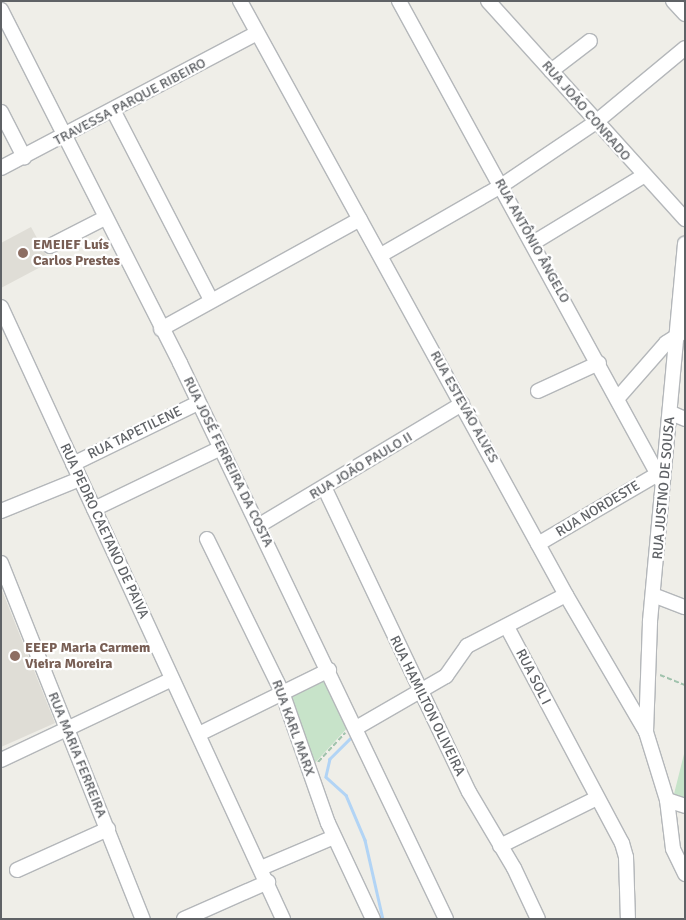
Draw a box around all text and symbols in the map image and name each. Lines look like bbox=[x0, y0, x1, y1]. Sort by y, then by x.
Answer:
street label: TRAVESSA PARQUE RIBEIRO bbox=[51, 55, 209, 149]
street label: RUA JOÃO CONRADO bbox=[538, 58, 634, 164]
street label: RUA ANTÔNIO ÂNGELO bbox=[491, 176, 573, 306]
place label: EMEIEF Luís Carlos Prestes bbox=[33, 237, 120, 270]
marker: EMEIEF Luís Carlos Prestes bbox=[17, 247, 29, 259]
street label: RUA ESTEVÃO ALVES bbox=[426, 348, 502, 466]
street label: RUA JOSÉ FERREIRA DA COSTA bbox=[179, 374, 277, 550]
street label: RUA TAPETILENE bbox=[85, 403, 185, 463]
street label: RUA JUSTNO DE SOUSA bbox=[649, 416, 679, 560]
street label: RUA JOÃO PAULO II bbox=[307, 429, 415, 503]
street label: RUA PEDRO CAETANO DE PAIVA bbox=[56, 441, 152, 621]
street label: RUA NORDESTE bbox=[553, 477, 643, 541]
street label: RUA HAMILTON OLIVEIRA bbox=[386, 633, 468, 779]
place label: EEEP Maria Carmem Vieira Moreira bbox=[25, 640, 150, 672]
street label: RUA SOL I bbox=[512, 646, 554, 708]
marker: EEEP Maria Carmem Vieira Moreira bbox=[9, 650, 21, 662]
street label: RUA KARL MARX bbox=[268, 678, 318, 778]
street label: RUA MARIA FERREIRA bbox=[44, 690, 110, 820]

